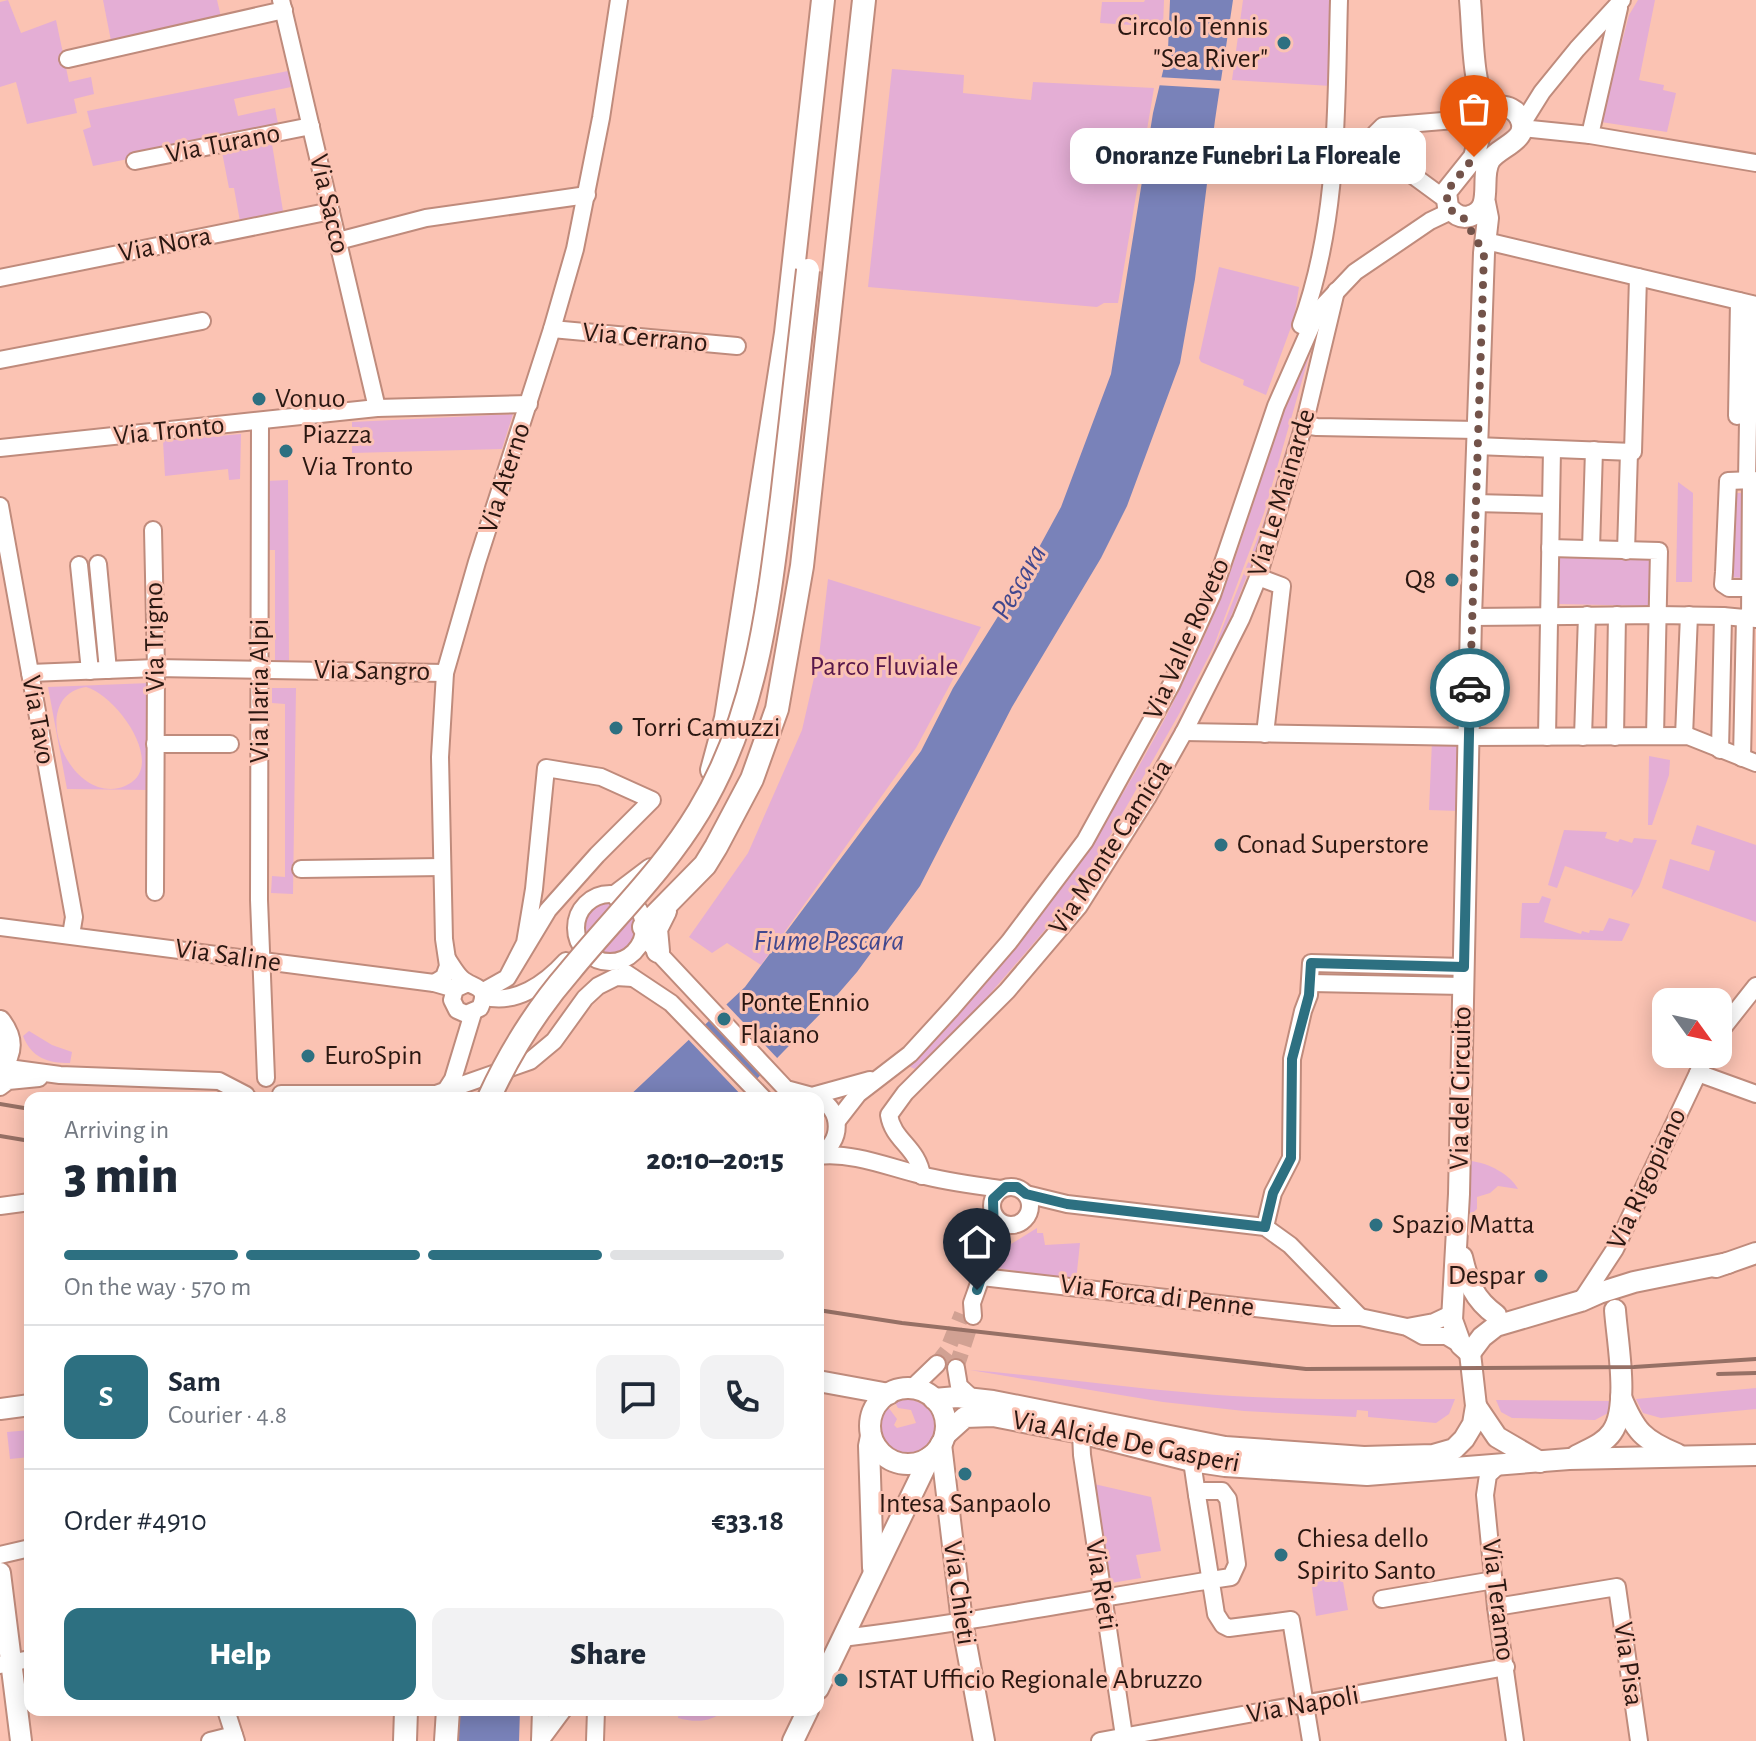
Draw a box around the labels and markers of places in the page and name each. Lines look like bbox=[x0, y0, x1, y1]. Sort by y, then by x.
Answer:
place label: Circolo Tennis "Sea River" bbox=[1117, 13, 1268, 73]
marker: Circolo Tennis "Sea River" bbox=[1275, 34, 1293, 52]
pin bbox=[1440, 75, 1508, 157]
callout: Onoranze Funebri La Floreale bbox=[1070, 129, 1426, 185]
place label: Vonuo bbox=[275, 385, 345, 413]
marker: Vonuo bbox=[250, 390, 268, 408]
place label: Piazza Via Tronto bbox=[302, 421, 413, 481]
marker: Piazza Via Tronto bbox=[277, 442, 295, 460]
place label: Q8 bbox=[1405, 566, 1436, 594]
marker: Q8 bbox=[1443, 571, 1461, 589]
place label: Torri Camuzzi bbox=[632, 714, 781, 742]
marker: Torri Camuzzi bbox=[607, 719, 625, 737]
place label: Conad Superstore bbox=[1237, 831, 1429, 859]
marker: Conad Superstore bbox=[1212, 836, 1230, 854]
place label: Ponte Ennio Flaiano bbox=[740, 989, 870, 1049]
marker: Ponte Ennio Flaiano bbox=[715, 1010, 733, 1028]
place label: EuroSpin bbox=[324, 1042, 422, 1070]
marker: EuroSpin bbox=[299, 1047, 317, 1065]
pin bbox=[943, 1208, 1011, 1290]
place label: Spazio Matta bbox=[1392, 1211, 1535, 1239]
marker: Spazio Matta bbox=[1367, 1216, 1385, 1234]
place label: Despar bbox=[1448, 1262, 1525, 1290]
marker: Despar bbox=[1532, 1267, 1550, 1285]
marker: Intesa Sanpaolo bbox=[956, 1465, 974, 1483]
place label: Intesa Sanpaolo bbox=[879, 1490, 1051, 1518]
place label: Chiesa dello Spirito Santo bbox=[1297, 1525, 1436, 1585]
marker: Chiesa dello Spirito Santo bbox=[1272, 1546, 1290, 1564]
place label: ISTAT Ufficio Regionale Abruzzo bbox=[857, 1666, 1203, 1694]
marker: ISTAT Ufficio Regionale Abruzzo bbox=[832, 1671, 850, 1689]

